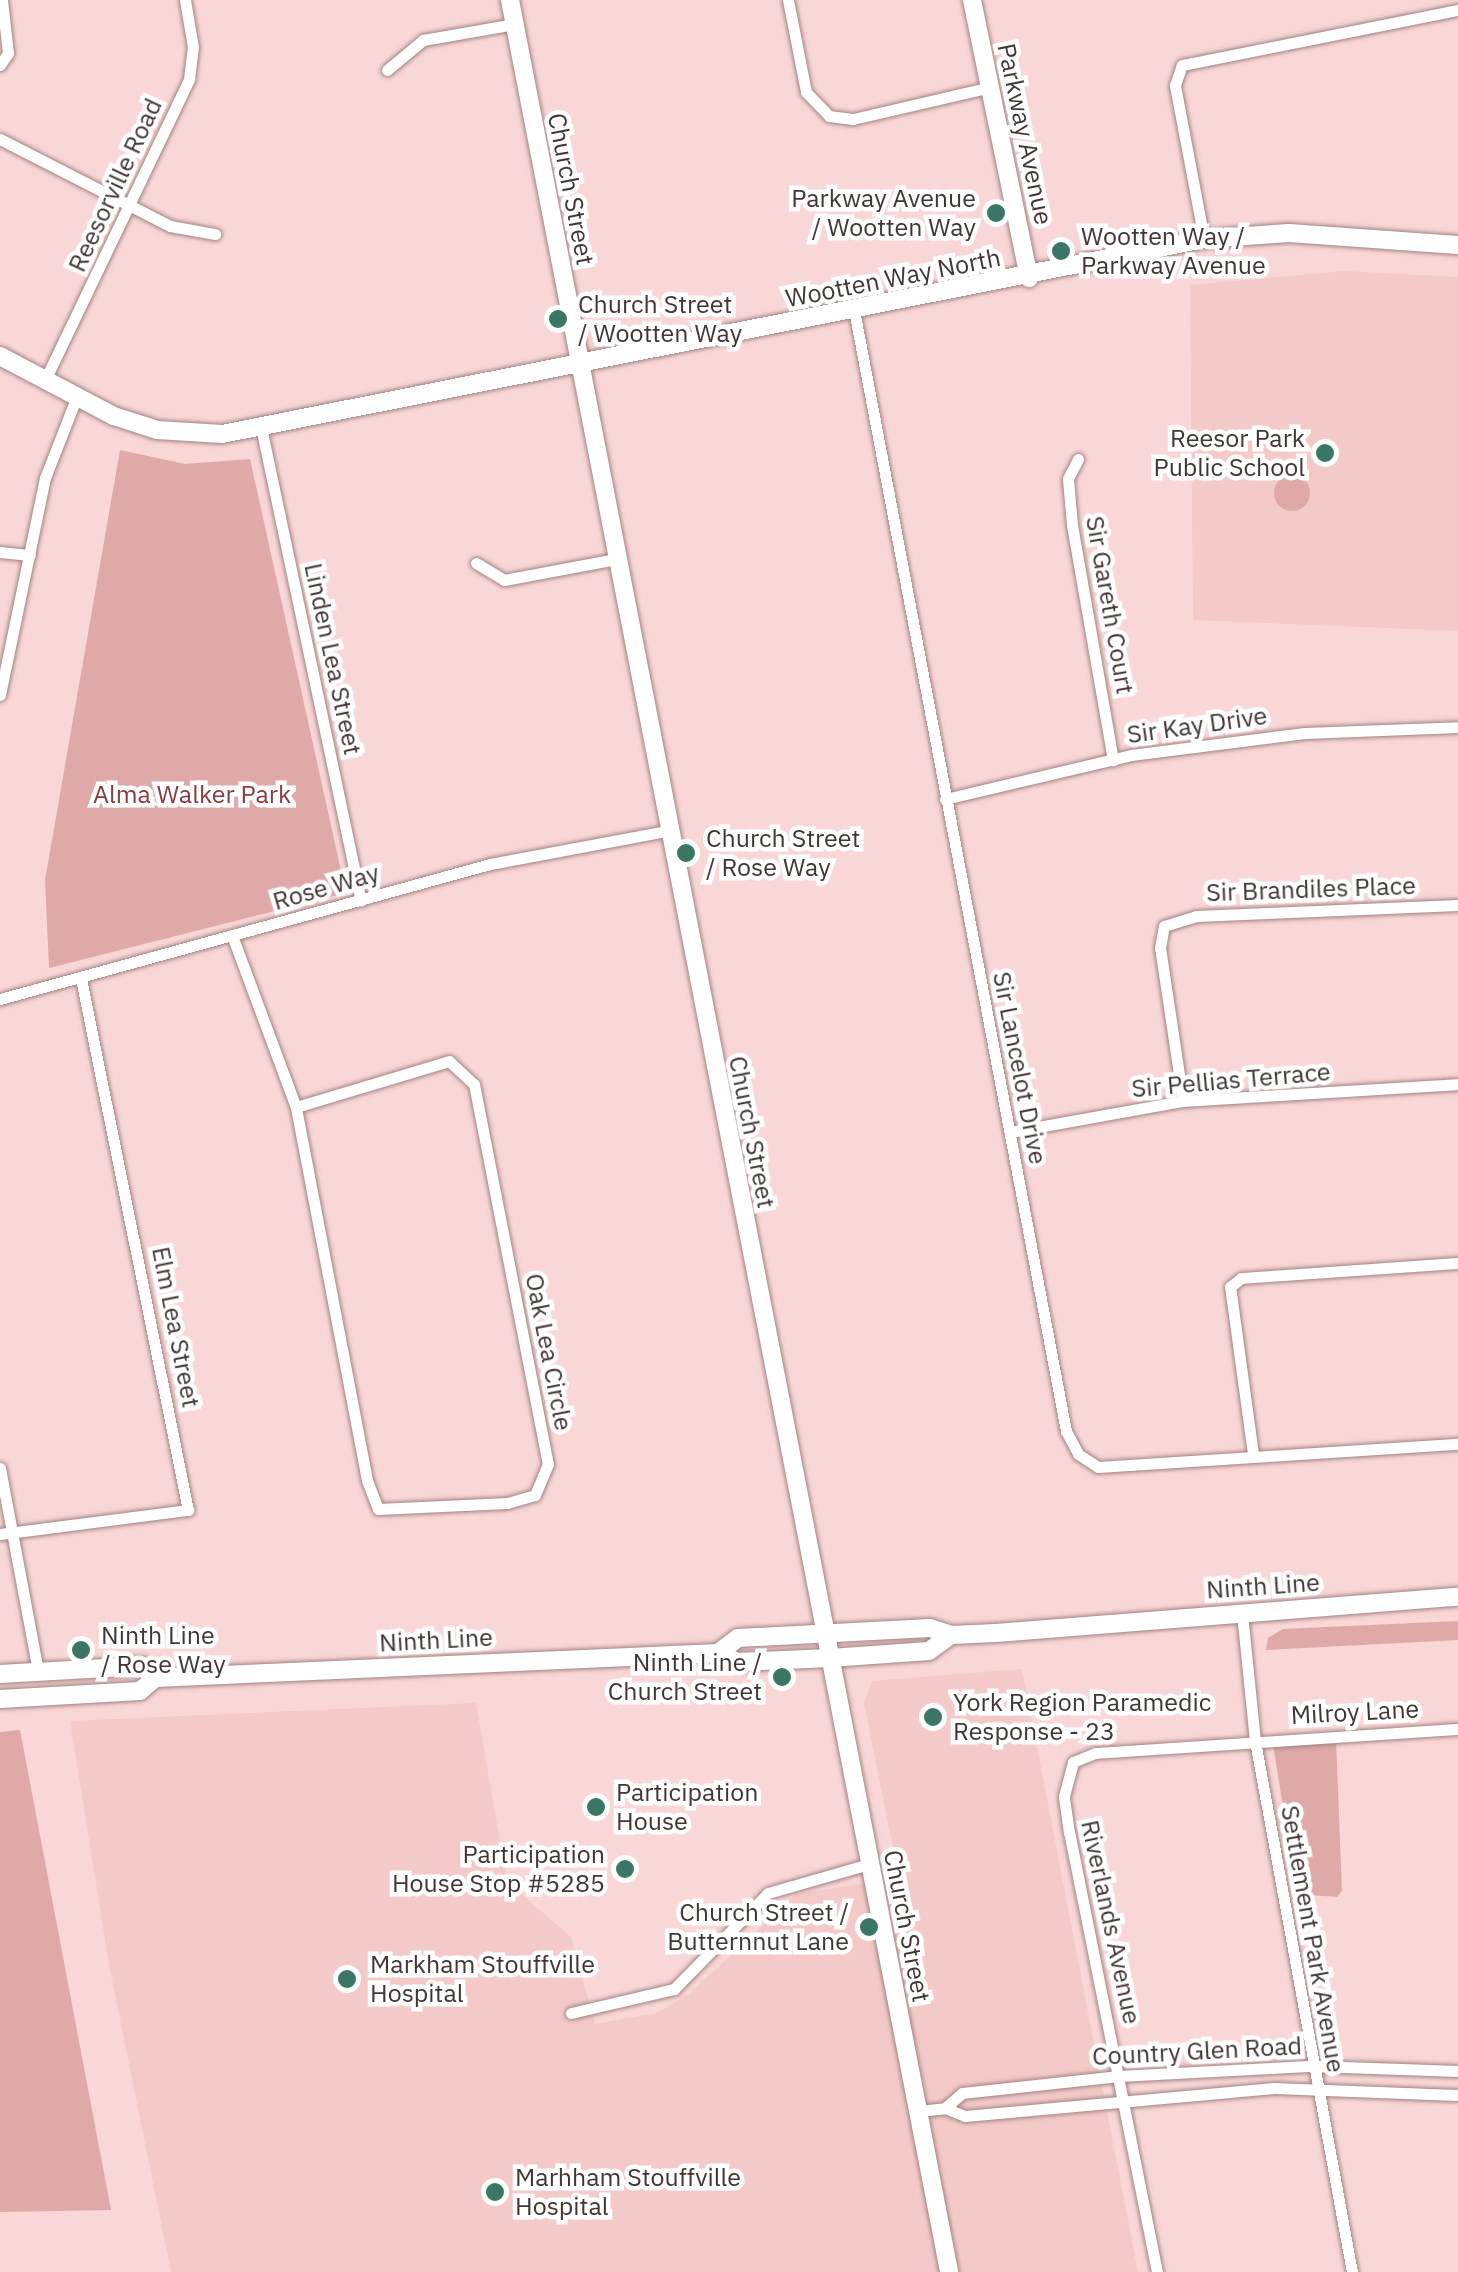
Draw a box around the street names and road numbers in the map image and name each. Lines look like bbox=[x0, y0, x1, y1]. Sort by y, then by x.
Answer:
street label: Parkway Avenue bbox=[991, 41, 1059, 227]
street label: Reesorville Road bbox=[62, 94, 168, 276]
street label: Church Street bbox=[542, 110, 600, 268]
street label: Wootten Way North bbox=[783, 242, 1003, 314]
street label: Sir Gareth Court bbox=[1080, 514, 1140, 696]
street label: Linden Lea Street bbox=[298, 560, 368, 758]
street label: Sir Kay Drive bbox=[1125, 700, 1269, 750]
street label: Rose Way bbox=[269, 858, 383, 916]
street label: Sir Brandiles Place bbox=[1206, 870, 1416, 908]
street label: Sir Lancelot Drive bbox=[987, 969, 1053, 1167]
street label: Church Street bbox=[723, 1053, 781, 1211]
street label: Sir Pellias Terrace bbox=[1130, 1056, 1332, 1104]
street label: Elm Lea Street bbox=[146, 1244, 206, 1410]
street label: Oak Lea Circle bbox=[519, 1271, 579, 1433]
street label: Ninth Line bbox=[1205, 1567, 1321, 1605]
street label: Ninth Line bbox=[378, 1622, 494, 1658]
street label: Milroy Lane bbox=[1290, 1694, 1420, 1730]
street label: Settlement Park Avenue bbox=[1275, 1803, 1351, 2075]
street label: Riverlands Avenue bbox=[1075, 1817, 1147, 2027]
street label: Church Street bbox=[878, 1847, 936, 2005]
street label: Country Glen Road bbox=[1091, 2031, 1303, 2071]

